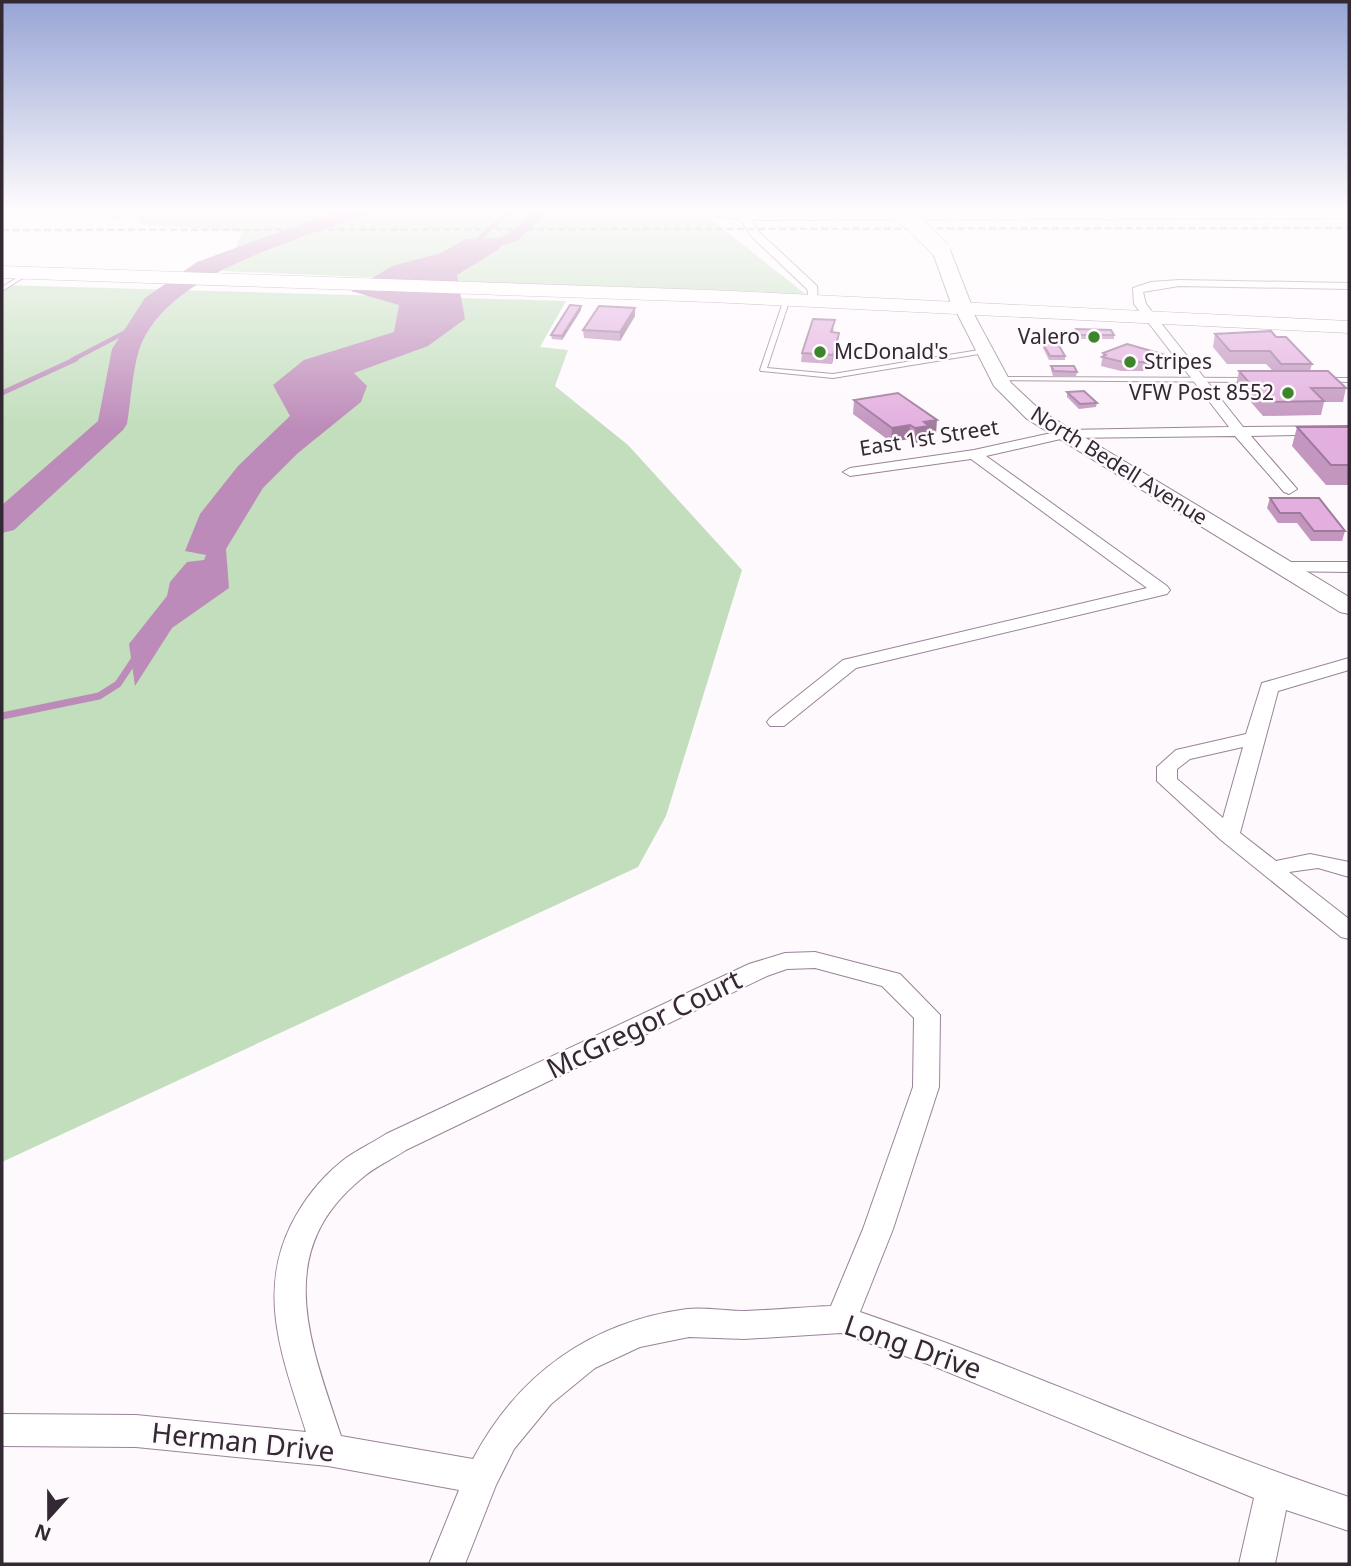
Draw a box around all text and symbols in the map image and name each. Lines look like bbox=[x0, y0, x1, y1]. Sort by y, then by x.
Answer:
place label: Valero bbox=[1018, 322, 1080, 350]
marker: Valero bbox=[1086, 329, 1102, 345]
place label: McDonald's bbox=[834, 337, 948, 365]
marker: McDonald's bbox=[812, 344, 828, 360]
place label: Stripes bbox=[1144, 347, 1212, 375]
marker: Stripes bbox=[1122, 354, 1138, 370]
place label: VFW Post 8552 bbox=[1129, 378, 1274, 406]
marker: VFW Post 8552 bbox=[1280, 385, 1296, 401]
street label: North Bedell Avenue bbox=[1026, 399, 1213, 531]
street label: East 1st Street bbox=[857, 412, 1001, 462]
street label: McGregor Court bbox=[540, 959, 747, 1087]
street label: Long Drive bbox=[840, 1305, 987, 1387]
street label: Herman Drive bbox=[150, 1413, 337, 1470]
north arrow bbox=[14, 1482, 84, 1552]
text: N bbox=[31, 1518, 55, 1548]

